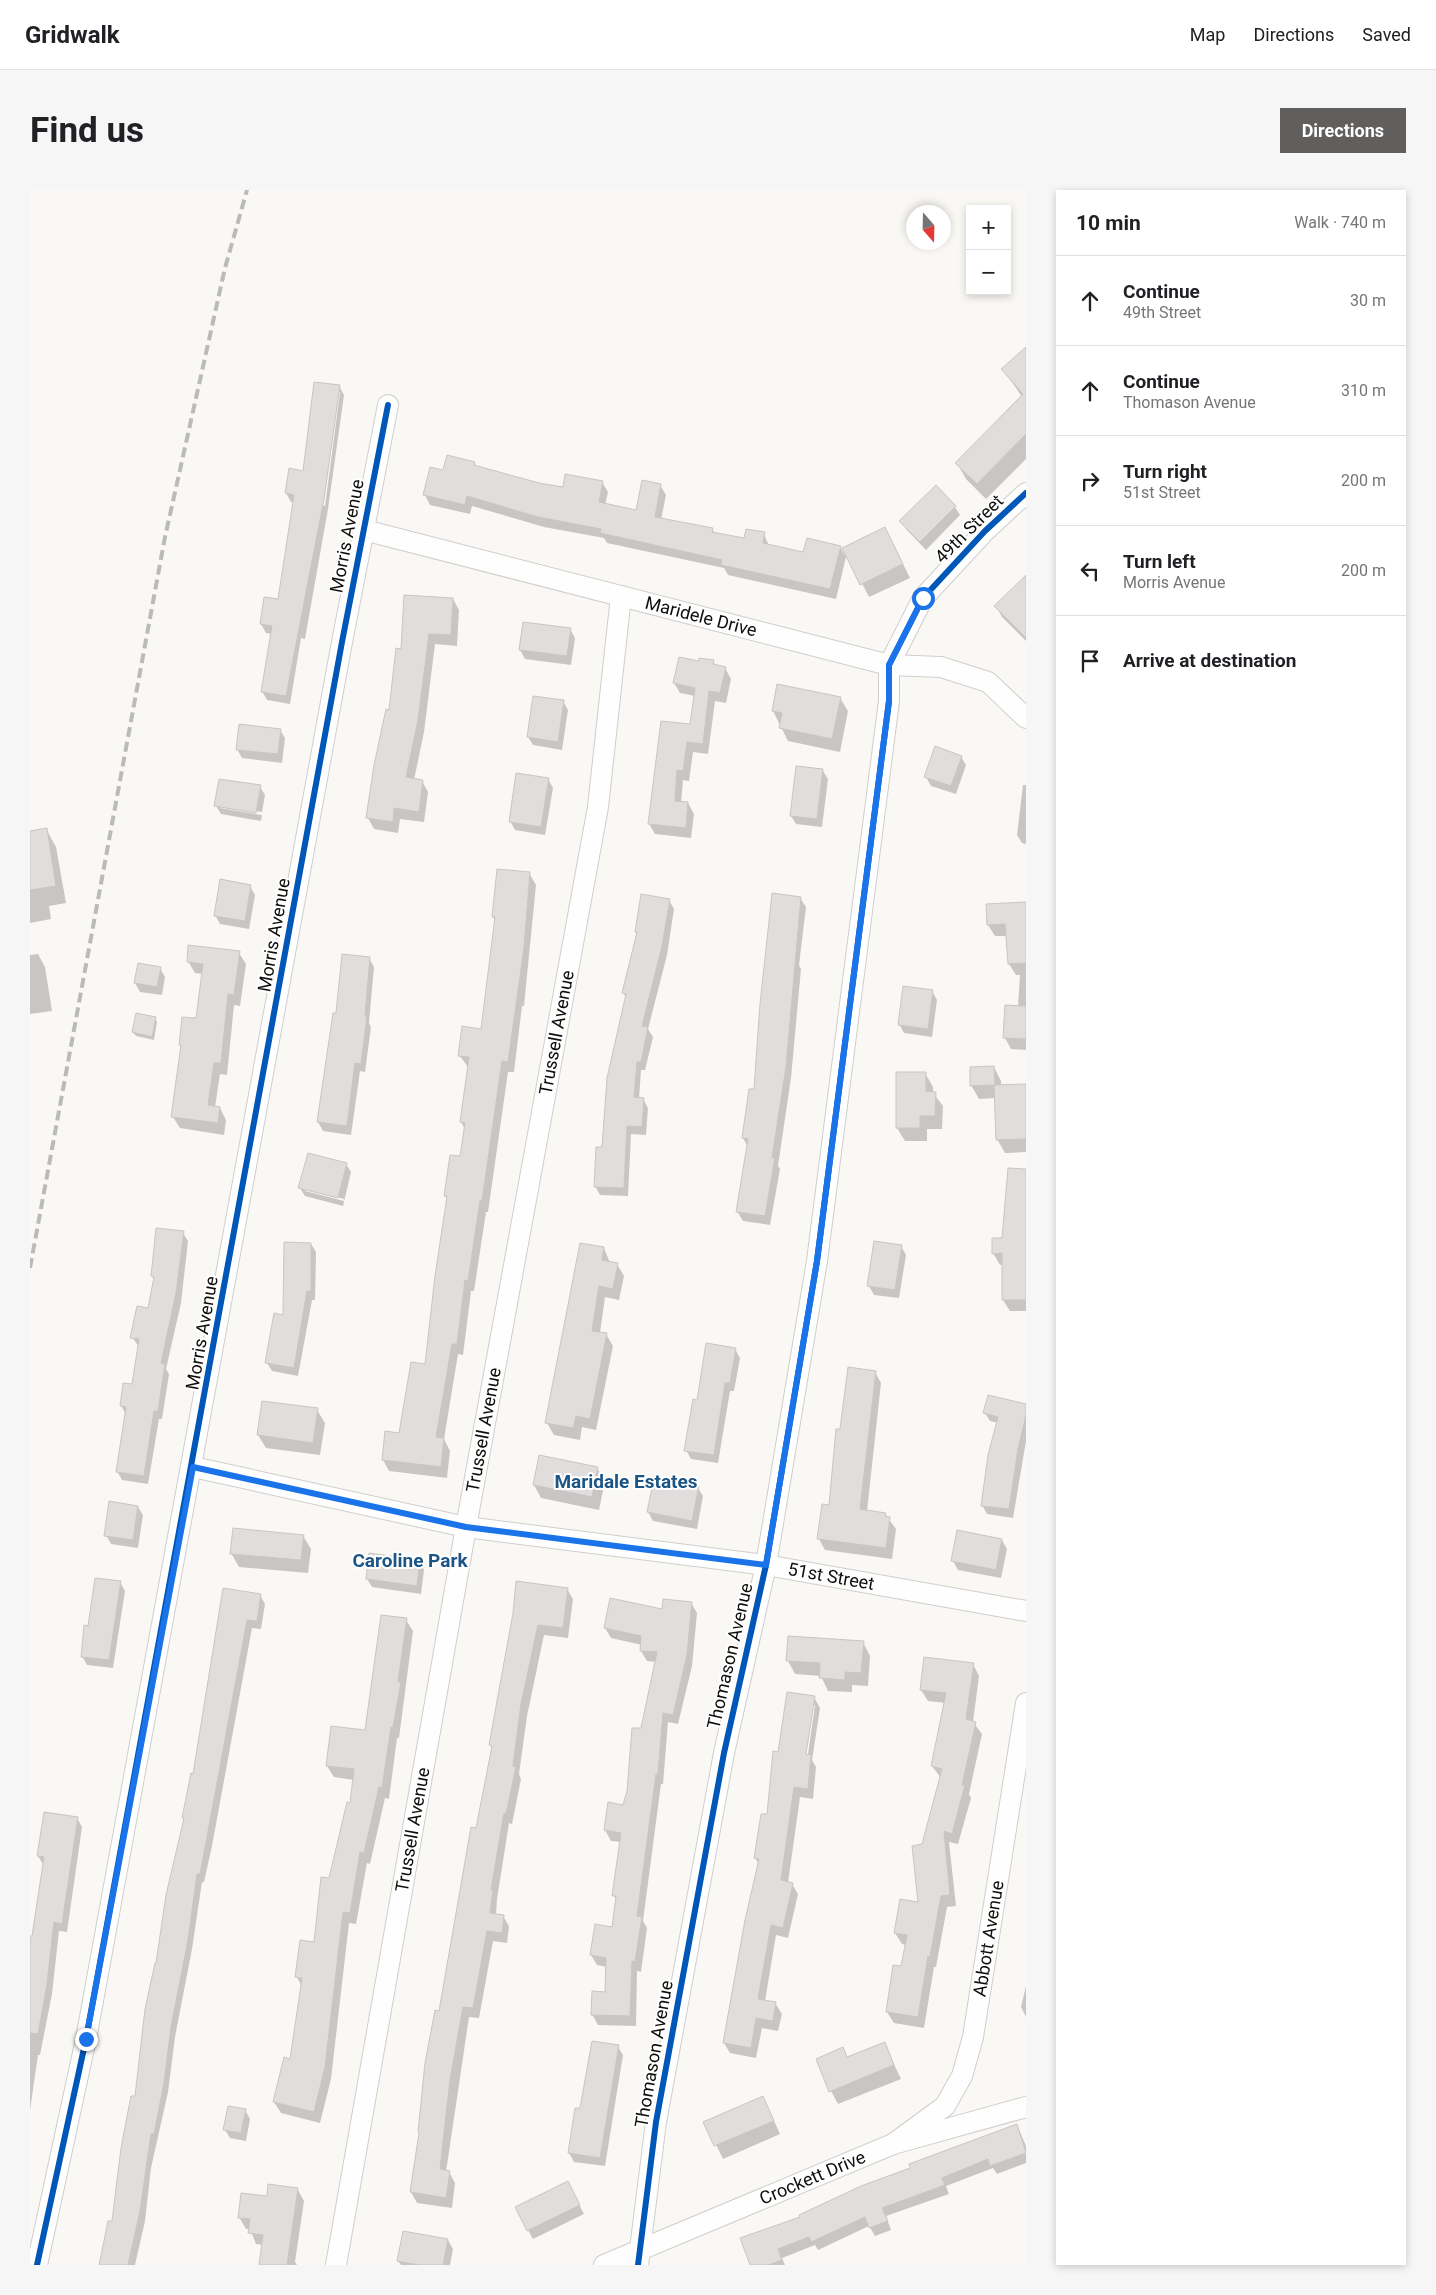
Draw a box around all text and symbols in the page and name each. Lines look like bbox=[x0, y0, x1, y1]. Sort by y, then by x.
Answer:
text: Gridwalk bbox=[25, 21, 120, 49]
text: Map bbox=[1190, 24, 1225, 45]
text: Directions bbox=[1253, 24, 1334, 45]
text: Saved bbox=[1362, 24, 1411, 45]
button: Directions bbox=[1280, 108, 1406, 153]
text: Find us bbox=[30, 110, 144, 151]
north arrow bbox=[906, 205, 951, 250]
map controls bbox=[966, 205, 1011, 295]
button: + bbox=[966, 205, 1011, 250]
text: 10 min bbox=[1076, 211, 1141, 235]
text: Walk · 740 m bbox=[1294, 213, 1386, 232]
button: − bbox=[966, 250, 1011, 295]
text: Continue bbox=[1123, 280, 1200, 303]
icon: ahead bbox=[1076, 287, 1104, 315]
text: 30 m bbox=[1350, 291, 1386, 310]
text: 49th Street bbox=[1123, 303, 1201, 322]
text: Continue bbox=[1123, 370, 1200, 393]
icon: ahead bbox=[1076, 377, 1104, 405]
text: 310 m bbox=[1341, 381, 1386, 400]
text: Thomason Avenue bbox=[1123, 393, 1256, 412]
text: Turn right bbox=[1123, 460, 1207, 483]
icon: right bbox=[1076, 467, 1104, 495]
text: 200 m bbox=[1341, 471, 1386, 490]
street label: Morris Avenue bbox=[325, 477, 368, 594]
text: 51st Street bbox=[1123, 483, 1201, 502]
street label: 49th Street bbox=[930, 490, 1007, 567]
text: Turn left bbox=[1123, 550, 1196, 573]
icon: left bbox=[1076, 557, 1104, 585]
text: 200 m bbox=[1341, 561, 1386, 580]
text: Morris Avenue bbox=[1123, 573, 1225, 592]
route start bbox=[912, 587, 935, 610]
street label: Maridele Drive bbox=[643, 592, 759, 641]
icon: arrive bbox=[1076, 647, 1104, 675]
text: Arrive at destination bbox=[1123, 649, 1296, 672]
street label: Morris Avenue bbox=[253, 876, 294, 993]
street label: Trussell Avenue bbox=[534, 968, 578, 1097]
street label: Morris Avenue bbox=[181, 1274, 222, 1391]
street label: Trussell Avenue bbox=[462, 1366, 505, 1494]
district label: Maridale Estates bbox=[554, 1470, 698, 1493]
district label: Caroline Park bbox=[352, 1549, 468, 1572]
street label: 51st Street bbox=[786, 1558, 876, 1594]
street label: Thomason Avenue bbox=[702, 1581, 757, 1731]
street label: Trussell Avenue bbox=[391, 1766, 433, 1894]
street label: Abbott Avenue bbox=[969, 1879, 1008, 1998]
street label: Thomason Avenue bbox=[630, 1979, 677, 2129]
route end bbox=[75, 2028, 98, 2051]
street label: Crockett Drive bbox=[756, 2146, 868, 2209]

